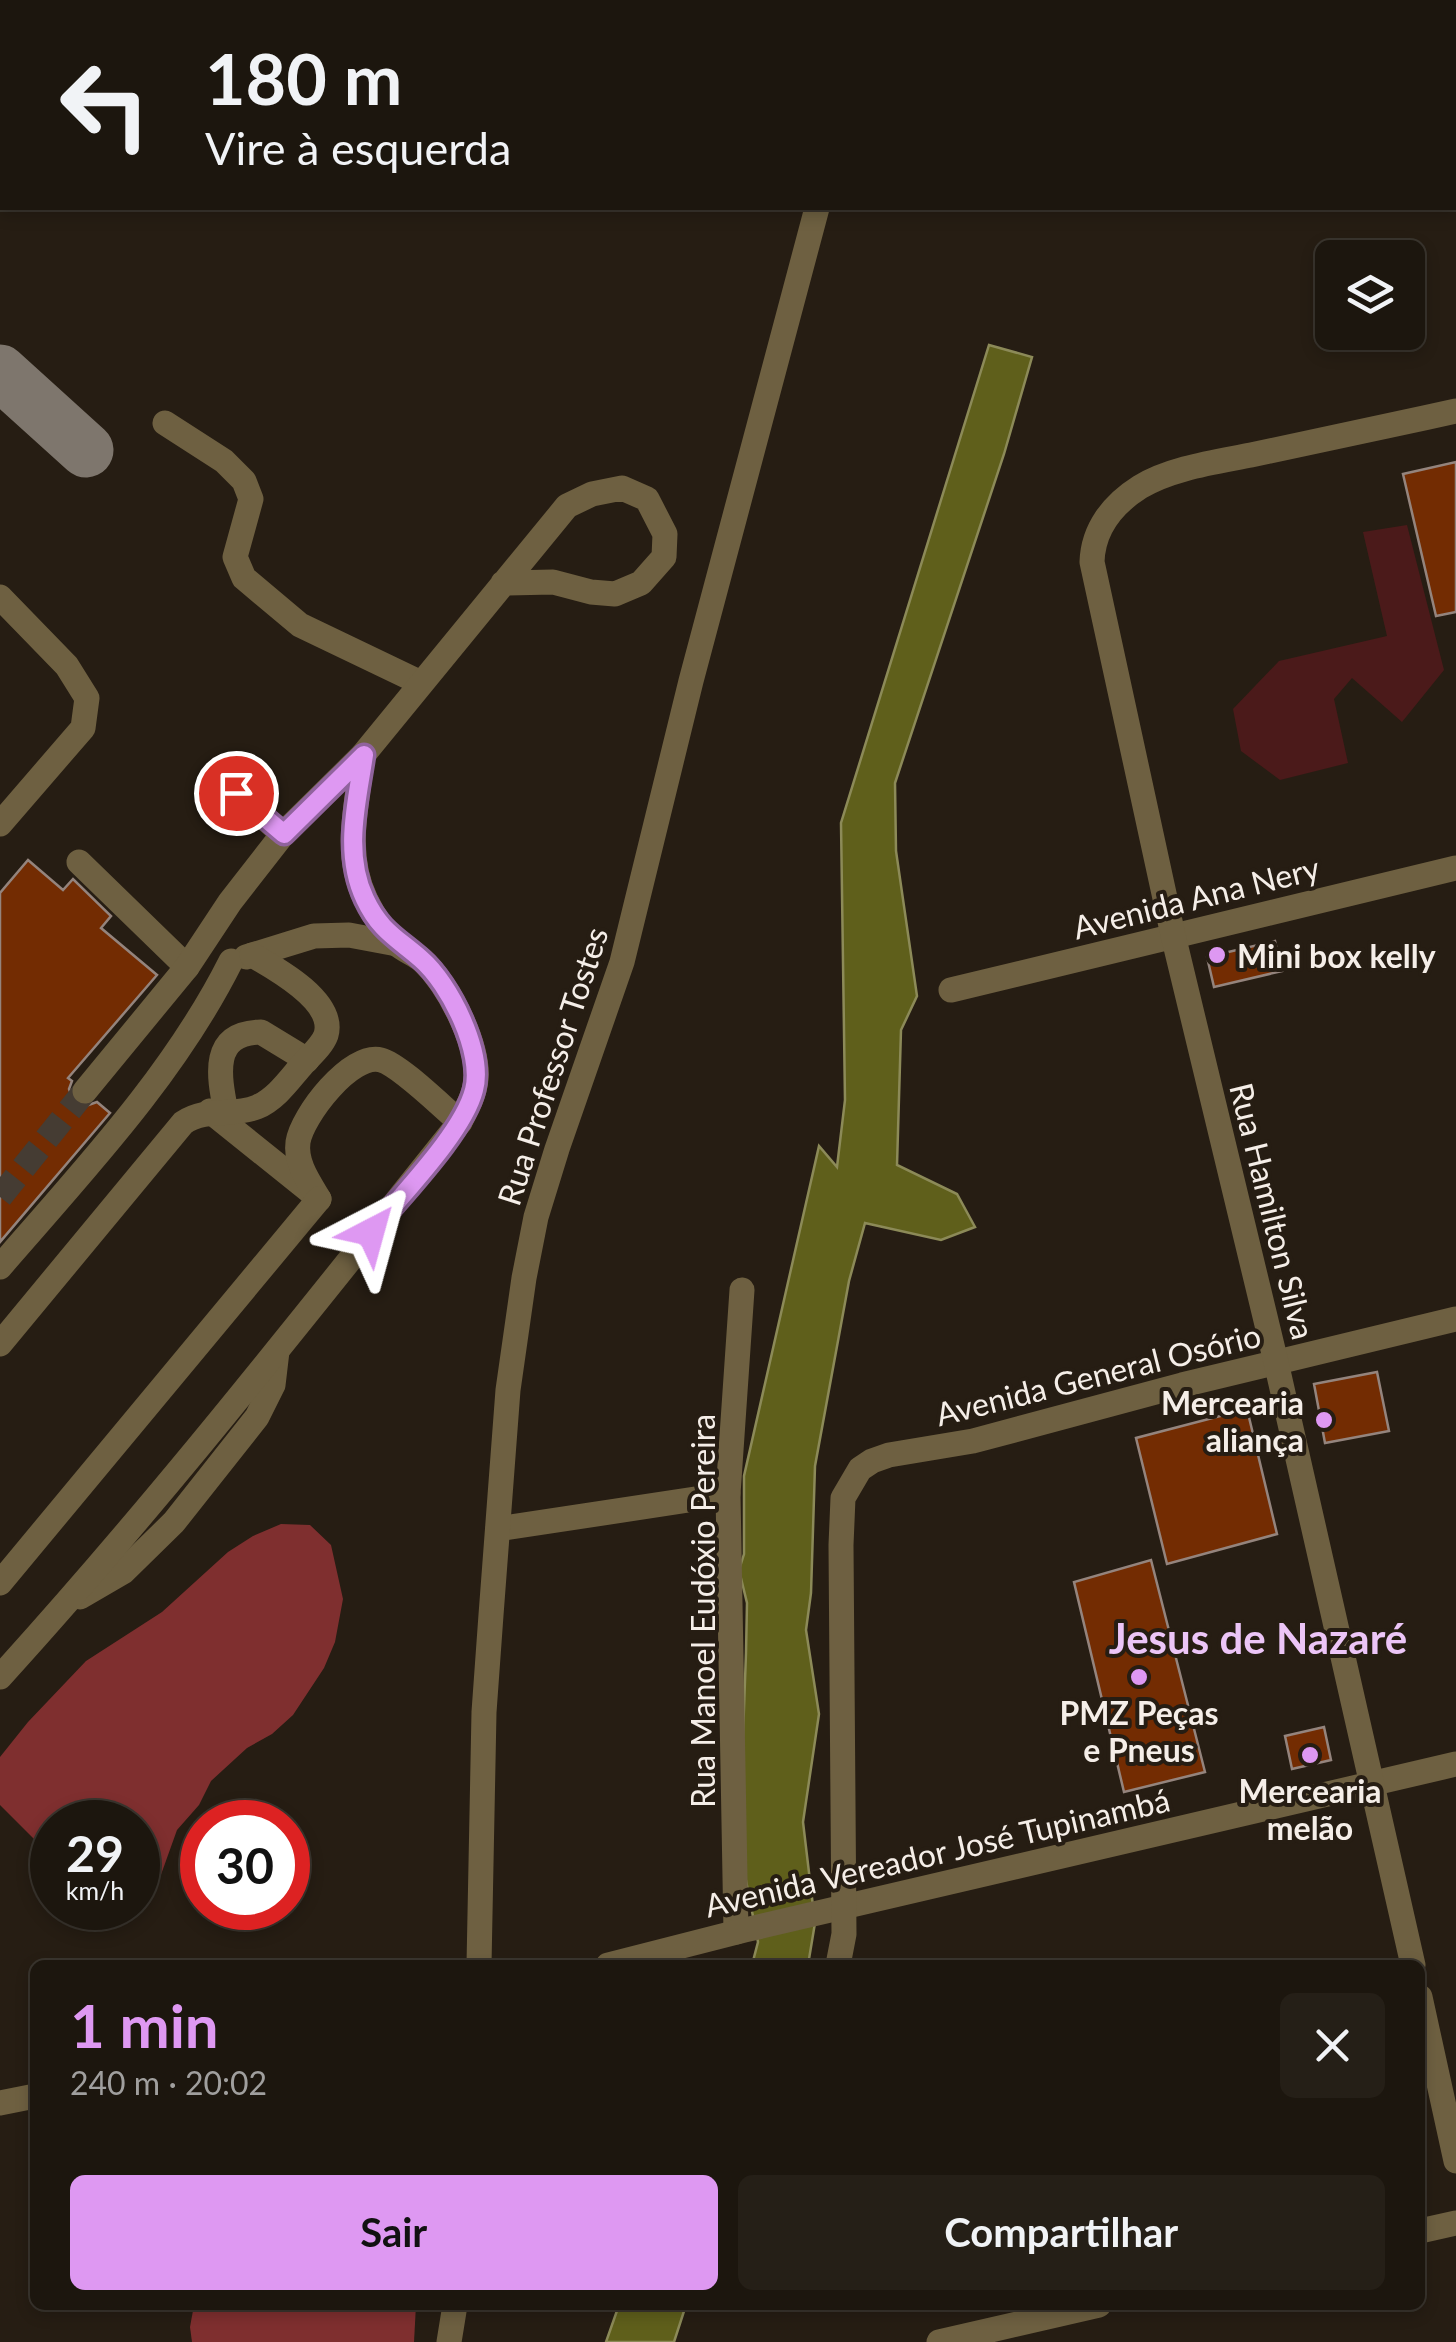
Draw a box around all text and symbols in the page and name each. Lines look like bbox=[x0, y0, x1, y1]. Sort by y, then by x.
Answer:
text: 180 m bbox=[205, 36, 402, 120]
icon: left bbox=[40, 40, 170, 170]
text: Vire à esquerda bbox=[205, 121, 511, 175]
map controls bbox=[1315, 240, 1425, 350]
button: layers bbox=[1315, 240, 1425, 350]
pin bbox=[194, 751, 279, 836]
icon: arrive bbox=[209, 766, 264, 821]
street label: Avenida Ana Nery bbox=[1069, 847, 1324, 946]
street label: Rua Professor Tostes bbox=[489, 922, 615, 1210]
place label: Mini box kelly bbox=[1237, 936, 1436, 975]
marker: Mini box kelly bbox=[1206, 944, 1228, 966]
street label: Rua Hamilton Silva bbox=[1222, 1079, 1324, 1343]
position arrow bbox=[319, 1180, 423, 1284]
street label: Avenida General Osório bbox=[931, 1315, 1265, 1433]
place label: Mercearia aliança bbox=[1161, 1383, 1304, 1459]
marker: Mercearia aliança bbox=[1313, 1409, 1335, 1431]
street label: Rua Manoel Eudóxio Pereira bbox=[683, 1414, 722, 1808]
district label: Jesus de Nazaré bbox=[1109, 1613, 1407, 1663]
marker: PMZ Peças e Pneus bbox=[1128, 1666, 1150, 1688]
place label: PMZ Peças e Pneus bbox=[1059, 1693, 1219, 1769]
marker: Mercearia melão bbox=[1299, 1744, 1321, 1766]
place label: Mercearia melão bbox=[1238, 1771, 1382, 1847]
street label: Avenida Vereador José Tupinambá bbox=[701, 1779, 1173, 1925]
speed limit sign: 30 bbox=[180, 1800, 310, 1930]
text: 29 bbox=[66, 1823, 124, 1883]
text: km/h bbox=[66, 1875, 124, 1905]
text: 1 min bbox=[70, 1989, 219, 2061]
button: close bbox=[1280, 1993, 1385, 2098]
text: 240 m · 20:02 bbox=[70, 2063, 267, 2102]
button: Sair bbox=[70, 2175, 718, 2290]
button: Compartilhar bbox=[738, 2175, 1385, 2290]

